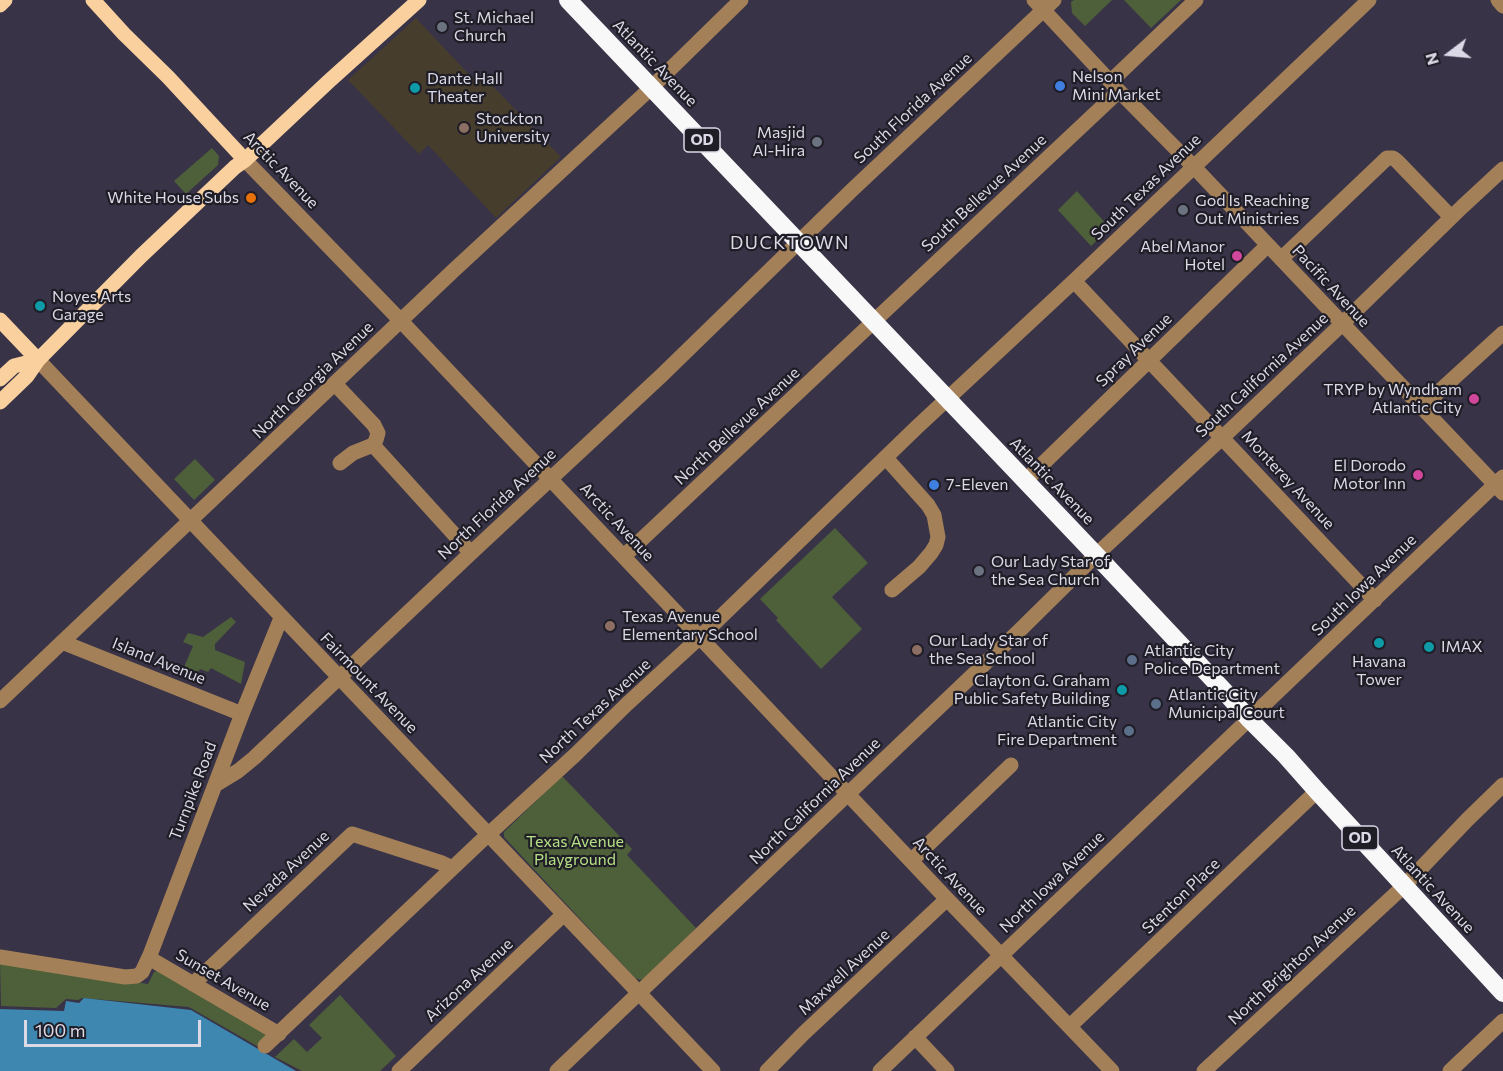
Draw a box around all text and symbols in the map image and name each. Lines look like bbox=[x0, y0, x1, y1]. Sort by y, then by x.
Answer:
place label: St. Michael Church bbox=[454, 8, 534, 46]
street label: Atlantic Avenue bbox=[609, 15, 701, 111]
marker: St. Michael Church bbox=[435, 20, 449, 34]
north arrow bbox=[1419, 24, 1479, 84]
street label: South Florida Avenue bbox=[850, 48, 976, 168]
text: N bbox=[1420, 51, 1442, 67]
place label: Nelson Mini Market bbox=[1072, 67, 1161, 105]
place label: Dante Hall Theater bbox=[427, 69, 503, 107]
marker: Nelson Mini Market bbox=[1053, 79, 1067, 93]
marker: Dante Hall Theater bbox=[408, 81, 422, 95]
place label: Stockton University bbox=[476, 109, 550, 147]
marker: Stockton University bbox=[457, 121, 471, 135]
place label: Masjid Al-Hira bbox=[752, 123, 805, 161]
street label: Arctic Avenue bbox=[239, 127, 323, 213]
road number: OD bbox=[684, 128, 720, 152]
street label: South Bellevue Avenue bbox=[918, 130, 1050, 256]
street label: South Texas Avenue bbox=[1087, 130, 1205, 244]
marker: Masjid Al-Hira bbox=[810, 135, 824, 149]
place label: White House Subs bbox=[107, 188, 239, 208]
marker: White House Subs bbox=[244, 191, 258, 205]
place label: God Is Reaching Out Ministries bbox=[1195, 191, 1309, 229]
marker: God Is Reaching Out Ministries bbox=[1176, 203, 1190, 217]
district label: DUCKTOWN bbox=[730, 232, 850, 254]
place label: Abel Manor Hotel bbox=[1140, 237, 1225, 275]
street label: Pacific Avenue bbox=[1288, 241, 1374, 331]
marker: Abel Manor Hotel bbox=[1230, 249, 1244, 263]
place label: Noyes Arts Garage bbox=[52, 287, 131, 325]
marker: Noyes Arts Garage bbox=[33, 299, 47, 313]
street label: Spray Avenue bbox=[1092, 309, 1176, 391]
street label: South California Avenue bbox=[1192, 309, 1332, 441]
street label: North Georgia Avenue bbox=[249, 317, 377, 443]
street label: North Bellevue Avenue bbox=[671, 363, 803, 489]
place label: TRYP by Wyndham Atlantic City bbox=[1323, 380, 1462, 418]
marker: TRYP by Wyndham Atlantic City bbox=[1467, 392, 1481, 406]
street label: Monterey Avenue bbox=[1237, 427, 1339, 533]
street label: Atlantic Avenue bbox=[1006, 433, 1098, 529]
street label: North Florida Avenue bbox=[434, 444, 560, 564]
place label: El Dorodo Motor Inn bbox=[1333, 456, 1406, 494]
marker: El Dorodo Motor Inn bbox=[1411, 468, 1425, 482]
place label: 7-Eleven bbox=[946, 475, 1009, 495]
marker: 7-Eleven bbox=[927, 478, 941, 492]
street label: Arctic Avenue bbox=[576, 479, 658, 565]
street label: South Iowa Avenue bbox=[1308, 530, 1420, 640]
place label: Our Lady Star of the Sea Church bbox=[991, 552, 1110, 590]
marker: Our Lady Star of the Sea Church bbox=[972, 564, 986, 578]
place label: Texas Avenue Elementary School bbox=[622, 607, 758, 645]
marker: Texas Avenue Elementary School bbox=[603, 619, 617, 633]
street label: Fairmount Avenue bbox=[316, 629, 422, 737]
place label: Our Lady Star of the Sea School bbox=[929, 631, 1048, 669]
street label: Island Avenue bbox=[110, 634, 208, 688]
marker: Havana Tower bbox=[1372, 636, 1386, 650]
place label: IMAX bbox=[1441, 637, 1483, 657]
marker: IMAX bbox=[1422, 640, 1436, 654]
place label: Atlantic City Police Department bbox=[1144, 641, 1280, 679]
marker: Our Lady Star of the Sea School bbox=[910, 643, 924, 657]
place label: Havana Tower bbox=[1352, 652, 1406, 690]
marker: Atlantic City Police Department bbox=[1125, 653, 1139, 667]
street label: North Texas Avenue bbox=[535, 655, 655, 767]
place label: Clayton G. Graham Public Safety Building bbox=[954, 671, 1110, 709]
marker: Clayton G. Graham Public Safety Building bbox=[1115, 683, 1129, 697]
place label: Atlantic City Municipal Court bbox=[1168, 685, 1285, 723]
marker: Atlantic City Municipal Court bbox=[1149, 697, 1163, 711]
place label: Atlantic City Fire Department bbox=[997, 712, 1117, 750]
marker: Atlantic City Fire Department bbox=[1122, 724, 1136, 738]
street label: North California Avenue bbox=[746, 734, 884, 868]
street label: Turnpike Road bbox=[165, 739, 221, 843]
street label: Nevada Avenue bbox=[239, 826, 333, 916]
road number: OD bbox=[1342, 826, 1378, 850]
street label: North Iowa Avenue bbox=[996, 827, 1108, 937]
park label: Texas Avenue Playground bbox=[526, 832, 624, 870]
street label: Arctic Avenue bbox=[909, 833, 991, 919]
street label: Atlantic Avenue bbox=[1387, 841, 1479, 937]
street label: Stenton Place bbox=[1138, 854, 1224, 938]
street label: North Brighton Avenue bbox=[1224, 901, 1360, 1029]
street label: Maxwell Avenue bbox=[794, 925, 894, 1019]
street label: Arizona Avenue bbox=[421, 934, 517, 1026]
street label: Sunset Avenue bbox=[172, 945, 274, 1015]
scale bar bbox=[27, 1008, 204, 1046]
text: 100 m bbox=[35, 1019, 85, 1041]

